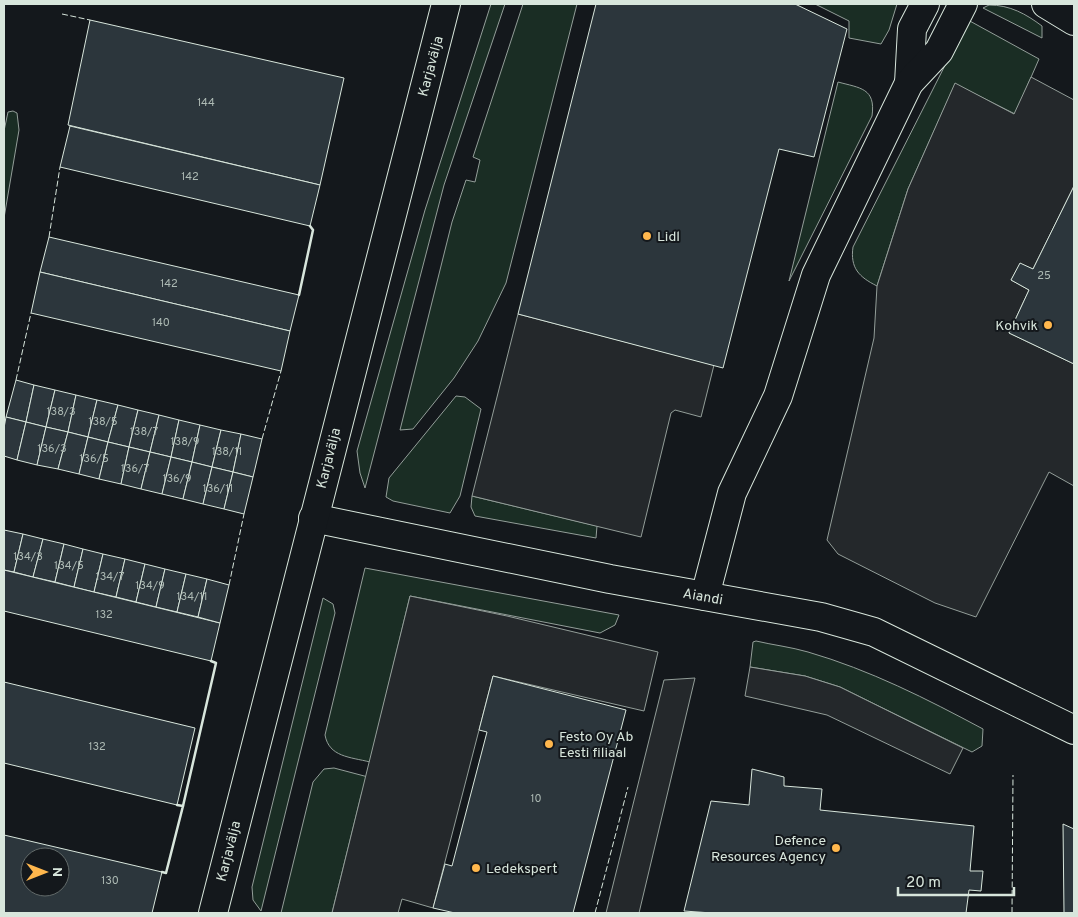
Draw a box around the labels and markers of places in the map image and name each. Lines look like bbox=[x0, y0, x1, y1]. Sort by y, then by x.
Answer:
place label: Lidl bbox=[657, 229, 680, 246]
marker: Lidl bbox=[641, 230, 653, 242]
place label: Kohvik bbox=[995, 318, 1038, 335]
marker: Kohvik bbox=[1042, 319, 1054, 331]
place label: Festo Oy Ab Eesti filiaal bbox=[559, 729, 634, 762]
marker: Festo Oy Ab Eesti filiaal bbox=[543, 738, 555, 750]
place label: Defence Resources Agency bbox=[711, 833, 826, 866]
marker: Defence Resources Agency bbox=[830, 842, 842, 854]
place label: Ledekspert bbox=[486, 861, 557, 878]
marker: Ledekspert bbox=[470, 862, 482, 874]

